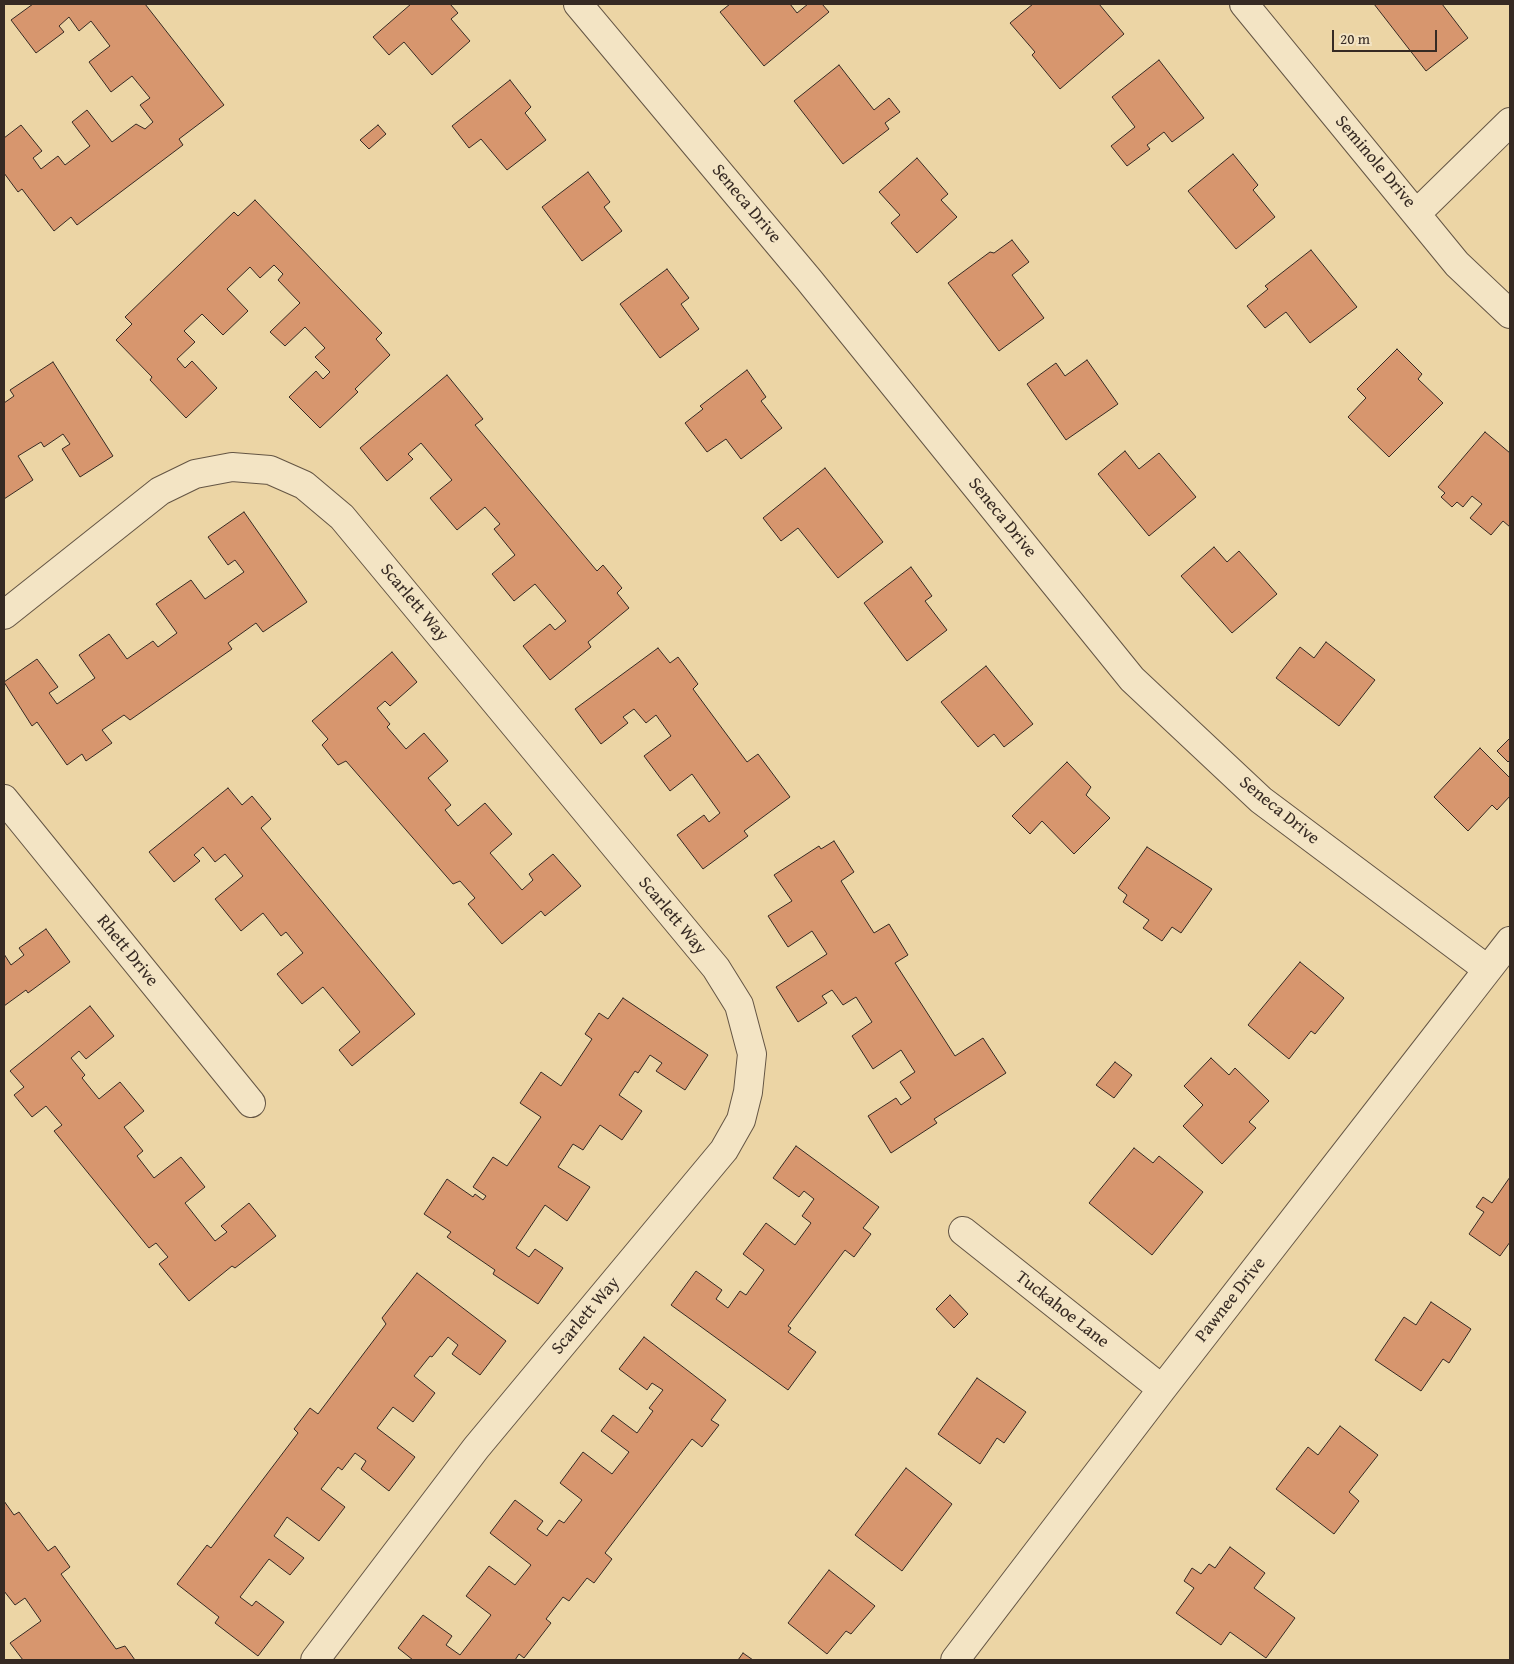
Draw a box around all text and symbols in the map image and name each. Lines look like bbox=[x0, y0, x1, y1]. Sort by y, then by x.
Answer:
scale bar bbox=[1334, 20, 1439, 52]
text: 20 m bbox=[1340, 28, 1370, 49]
street label: Seminole Drive bbox=[1330, 111, 1420, 213]
street label: Seneca Drive bbox=[707, 160, 785, 248]
street label: Seneca Drive bbox=[963, 474, 1041, 562]
street label: Scarlett Way bbox=[375, 560, 453, 646]
street label: Seneca Drive bbox=[1235, 772, 1323, 850]
street label: Scarlett Way bbox=[633, 873, 711, 959]
street label: Rhett Drive bbox=[92, 911, 162, 991]
street label: Pawnee Drive bbox=[1191, 1253, 1271, 1347]
street label: Tuckahoe Lane bbox=[1011, 1267, 1113, 1353]
street label: Scarlett Way bbox=[547, 1273, 625, 1359]

